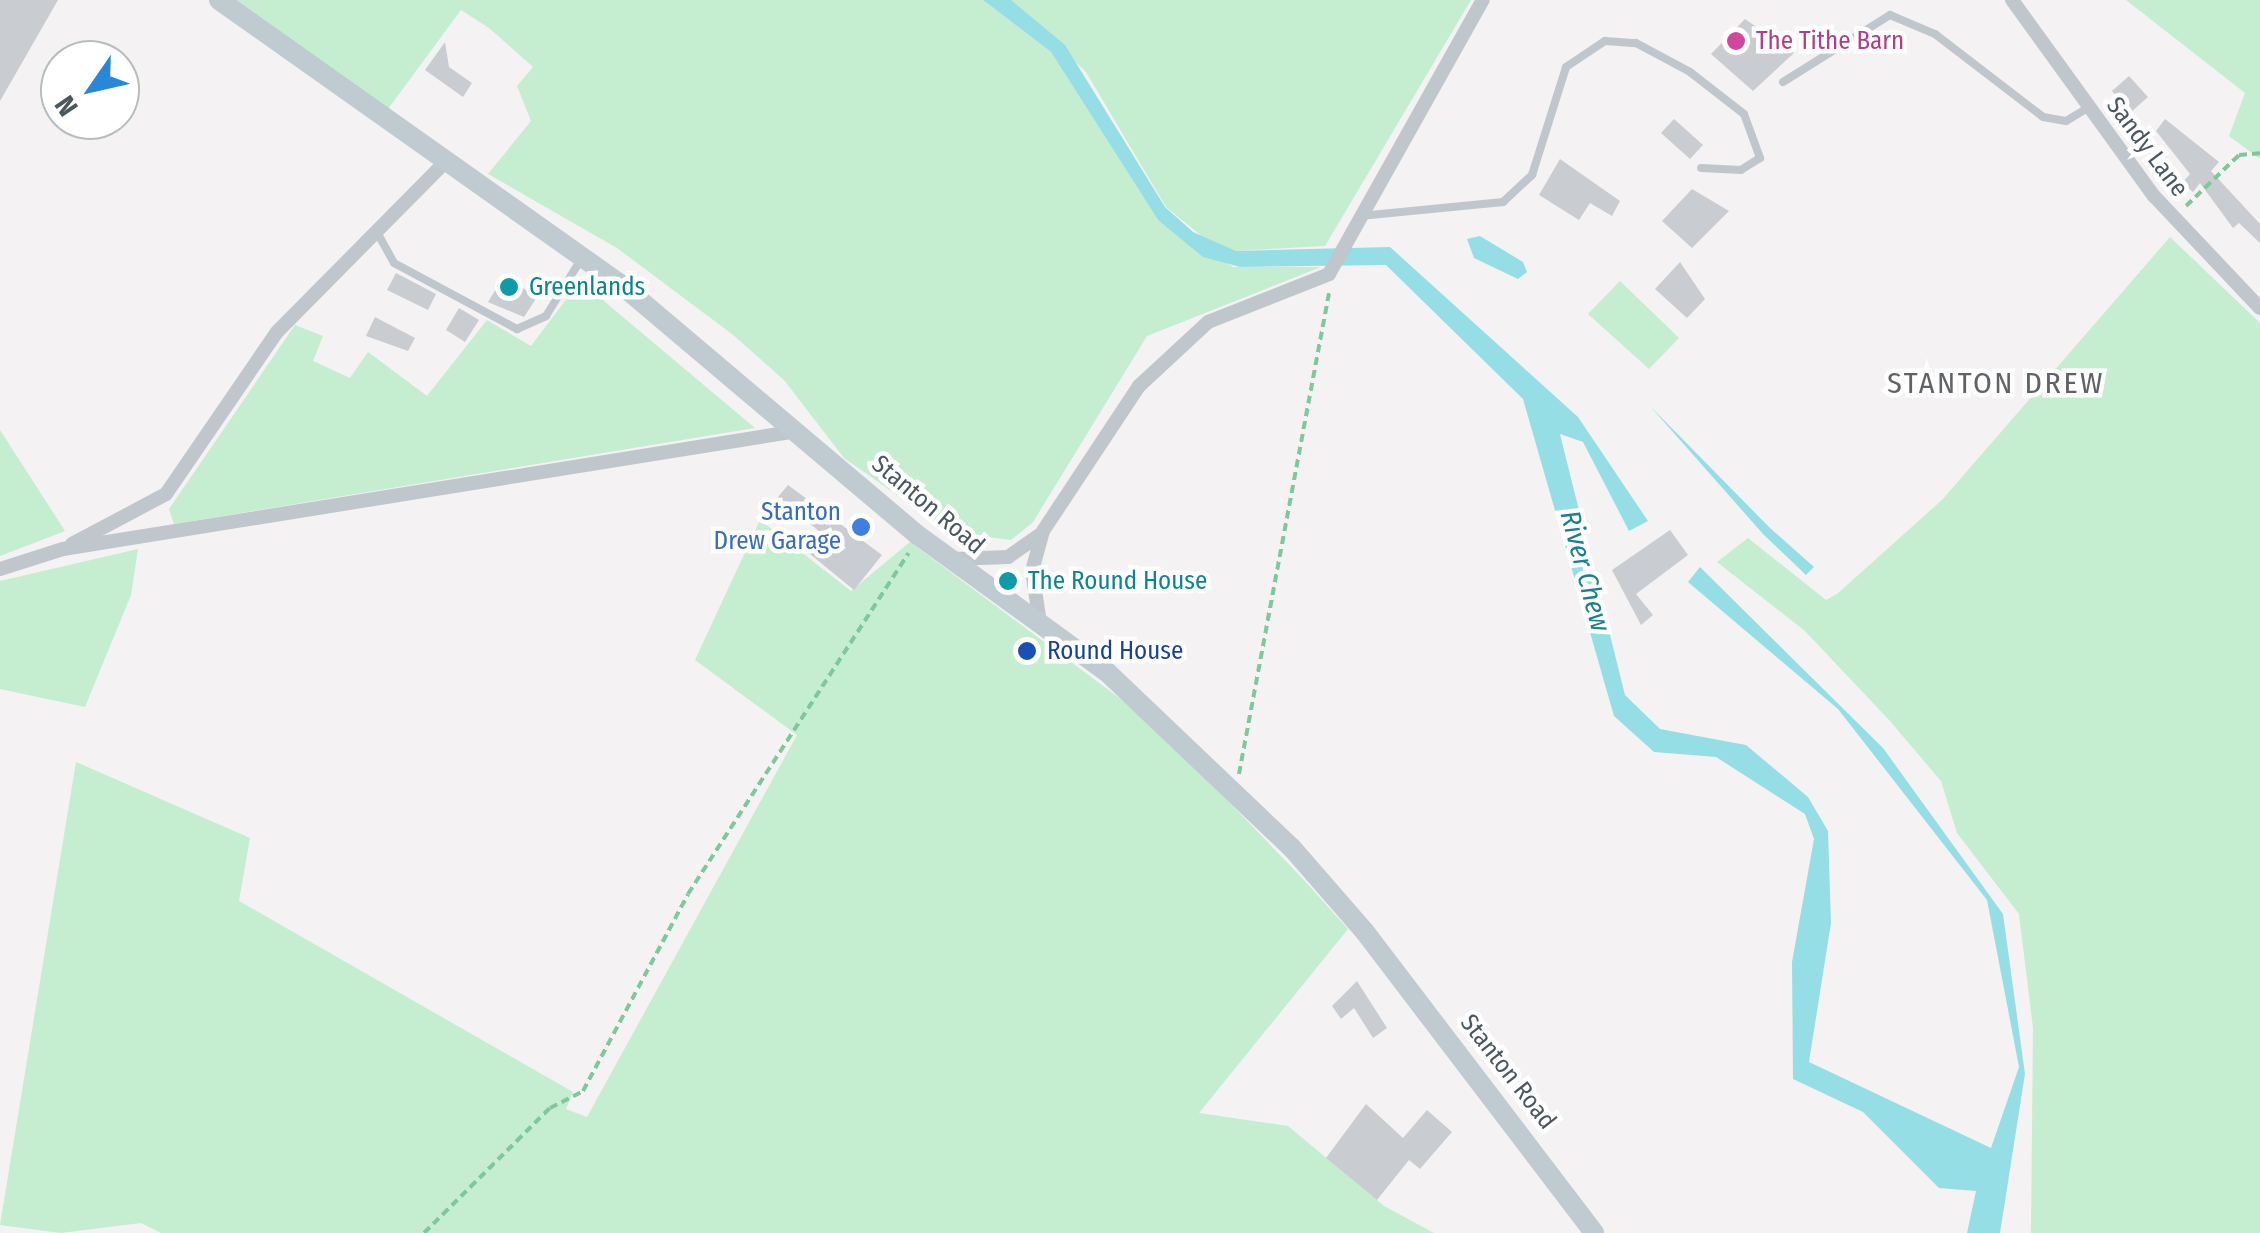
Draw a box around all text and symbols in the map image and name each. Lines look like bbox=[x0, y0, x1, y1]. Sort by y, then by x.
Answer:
place label: The Tithe Barn bbox=[1756, 26, 1904, 56]
marker: The Tithe Barn bbox=[1725, 30, 1747, 52]
north arrow bbox=[40, 40, 140, 140]
text: N bbox=[48, 90, 85, 122]
street label: Sandy Lane bbox=[2100, 91, 2194, 203]
place label: Greenlands bbox=[529, 272, 645, 302]
marker: Greenlands bbox=[498, 276, 520, 298]
district label: STANTON DREW bbox=[1887, 365, 2105, 401]
street label: Stanton Road bbox=[866, 449, 990, 561]
place label: Stanton Drew Garage bbox=[714, 498, 841, 557]
water label: River Chew bbox=[1553, 507, 1617, 635]
marker: Stanton Drew Garage bbox=[850, 516, 872, 538]
place label: The Round House bbox=[1028, 566, 1207, 596]
marker: The Round House bbox=[997, 570, 1019, 592]
place label: Round House bbox=[1047, 636, 1183, 666]
marker: Round House bbox=[1016, 640, 1038, 662]
street label: Stanton Road bbox=[1454, 1009, 1562, 1135]

